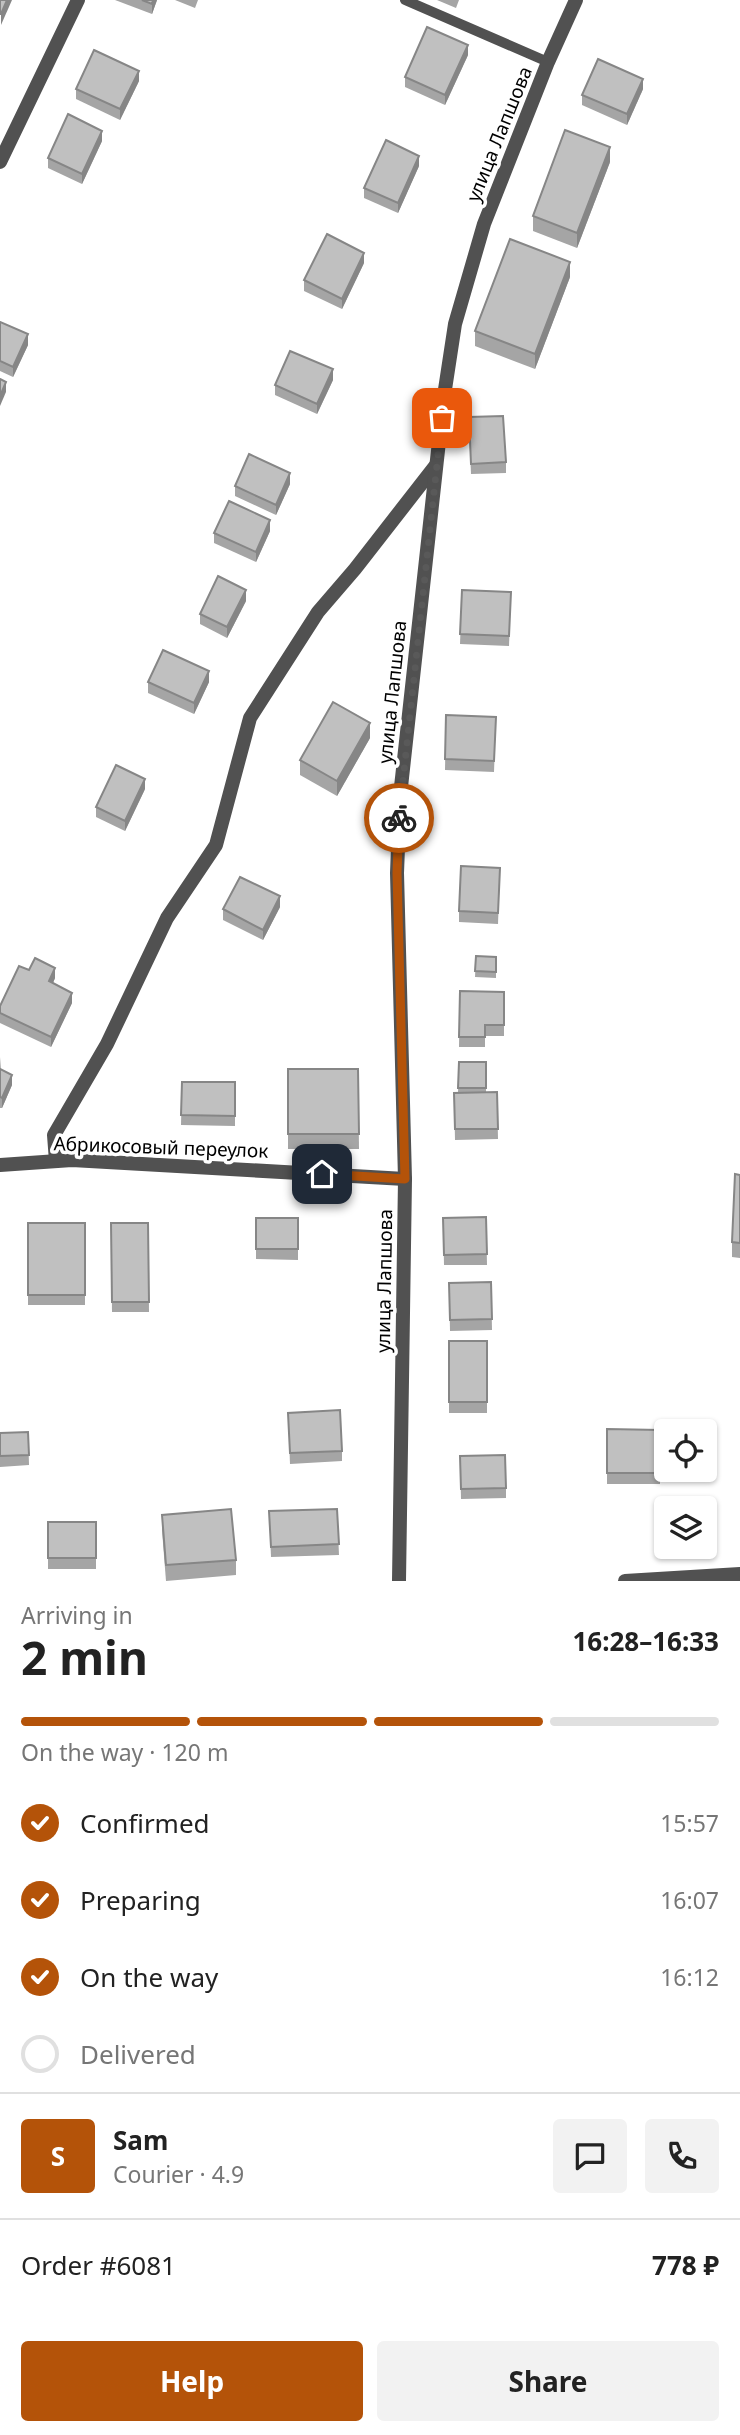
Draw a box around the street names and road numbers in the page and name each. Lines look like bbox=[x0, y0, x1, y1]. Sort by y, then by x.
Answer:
street label: улица Лапшова bbox=[460, 63, 538, 205]
street label: улица Лапшова bbox=[372, 619, 412, 765]
street label: Абрикосовый переулок bbox=[53, 1130, 269, 1164]
street label: улица Лапшова bbox=[370, 1209, 398, 1353]

